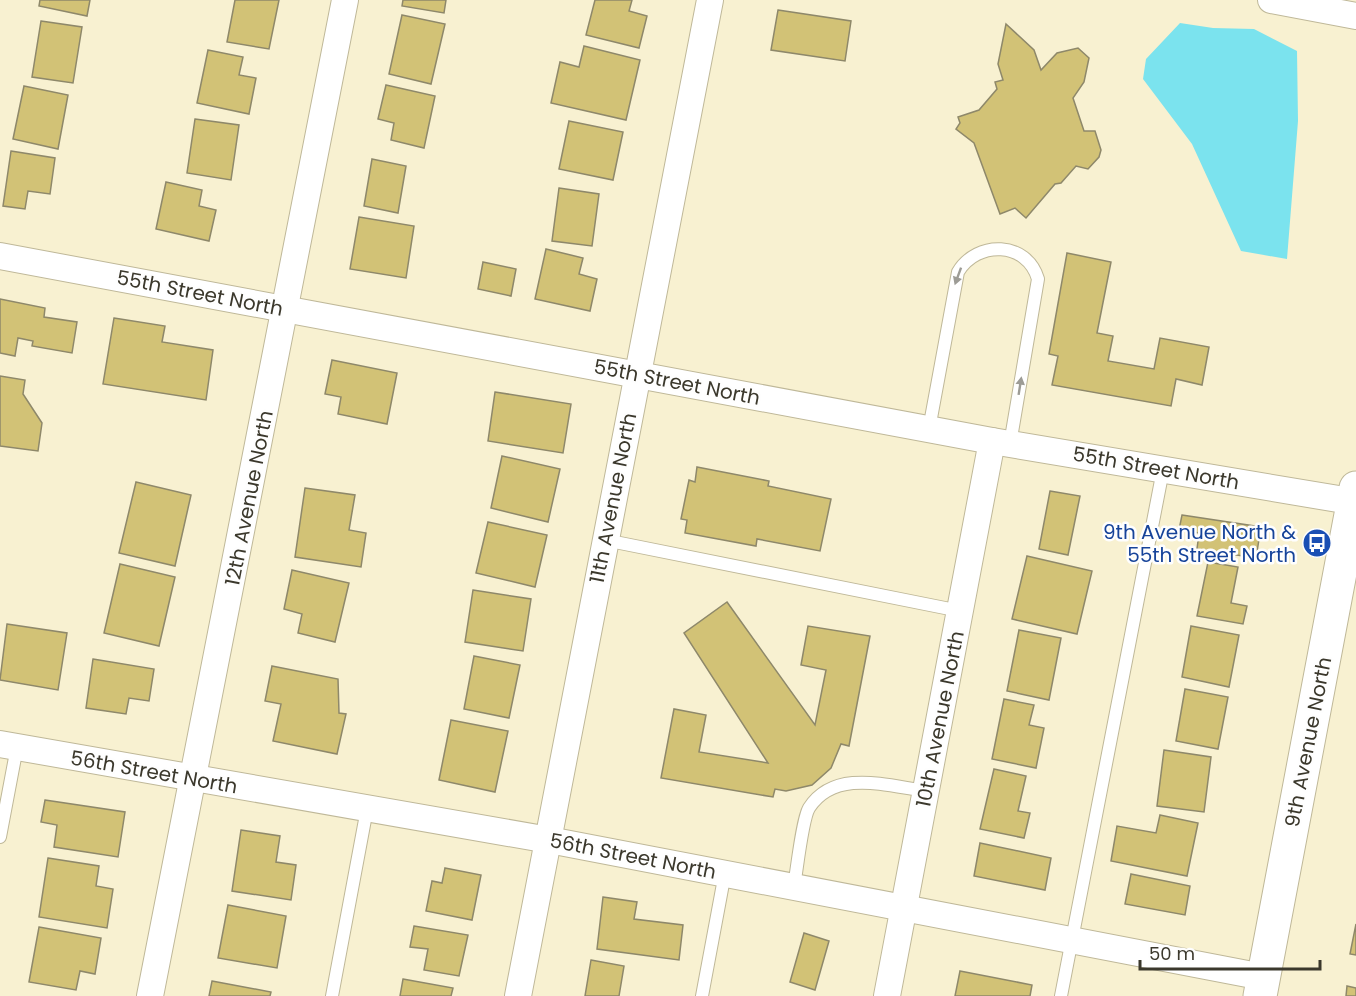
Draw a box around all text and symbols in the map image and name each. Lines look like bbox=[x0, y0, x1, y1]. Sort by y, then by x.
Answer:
street label: 55th Street North bbox=[114, 263, 286, 323]
one-way arrow bbox=[953, 267, 962, 285]
street label: 55th Street North bbox=[591, 352, 763, 412]
one-way arrow bbox=[1016, 377, 1025, 396]
street label: 12th Avenue North bbox=[218, 408, 280, 588]
street label: 11th Avenue North bbox=[583, 410, 643, 586]
street label: 55th Street North bbox=[1070, 440, 1242, 496]
place label: 9th Avenue North & 55th Street North bbox=[1103, 518, 1296, 569]
bus stop icon: 9th Avenue North & 55th Street North bbox=[1301, 527, 1333, 559]
street label: 10th Avenue North bbox=[909, 628, 971, 810]
street label: 9th Avenue North bbox=[1278, 654, 1338, 830]
street label: 56th Street North bbox=[68, 744, 240, 800]
street label: 56th Street North bbox=[547, 826, 719, 886]
scale bar bbox=[1140, 933, 1320, 971]
text: 50 m bbox=[1149, 941, 1195, 966]

